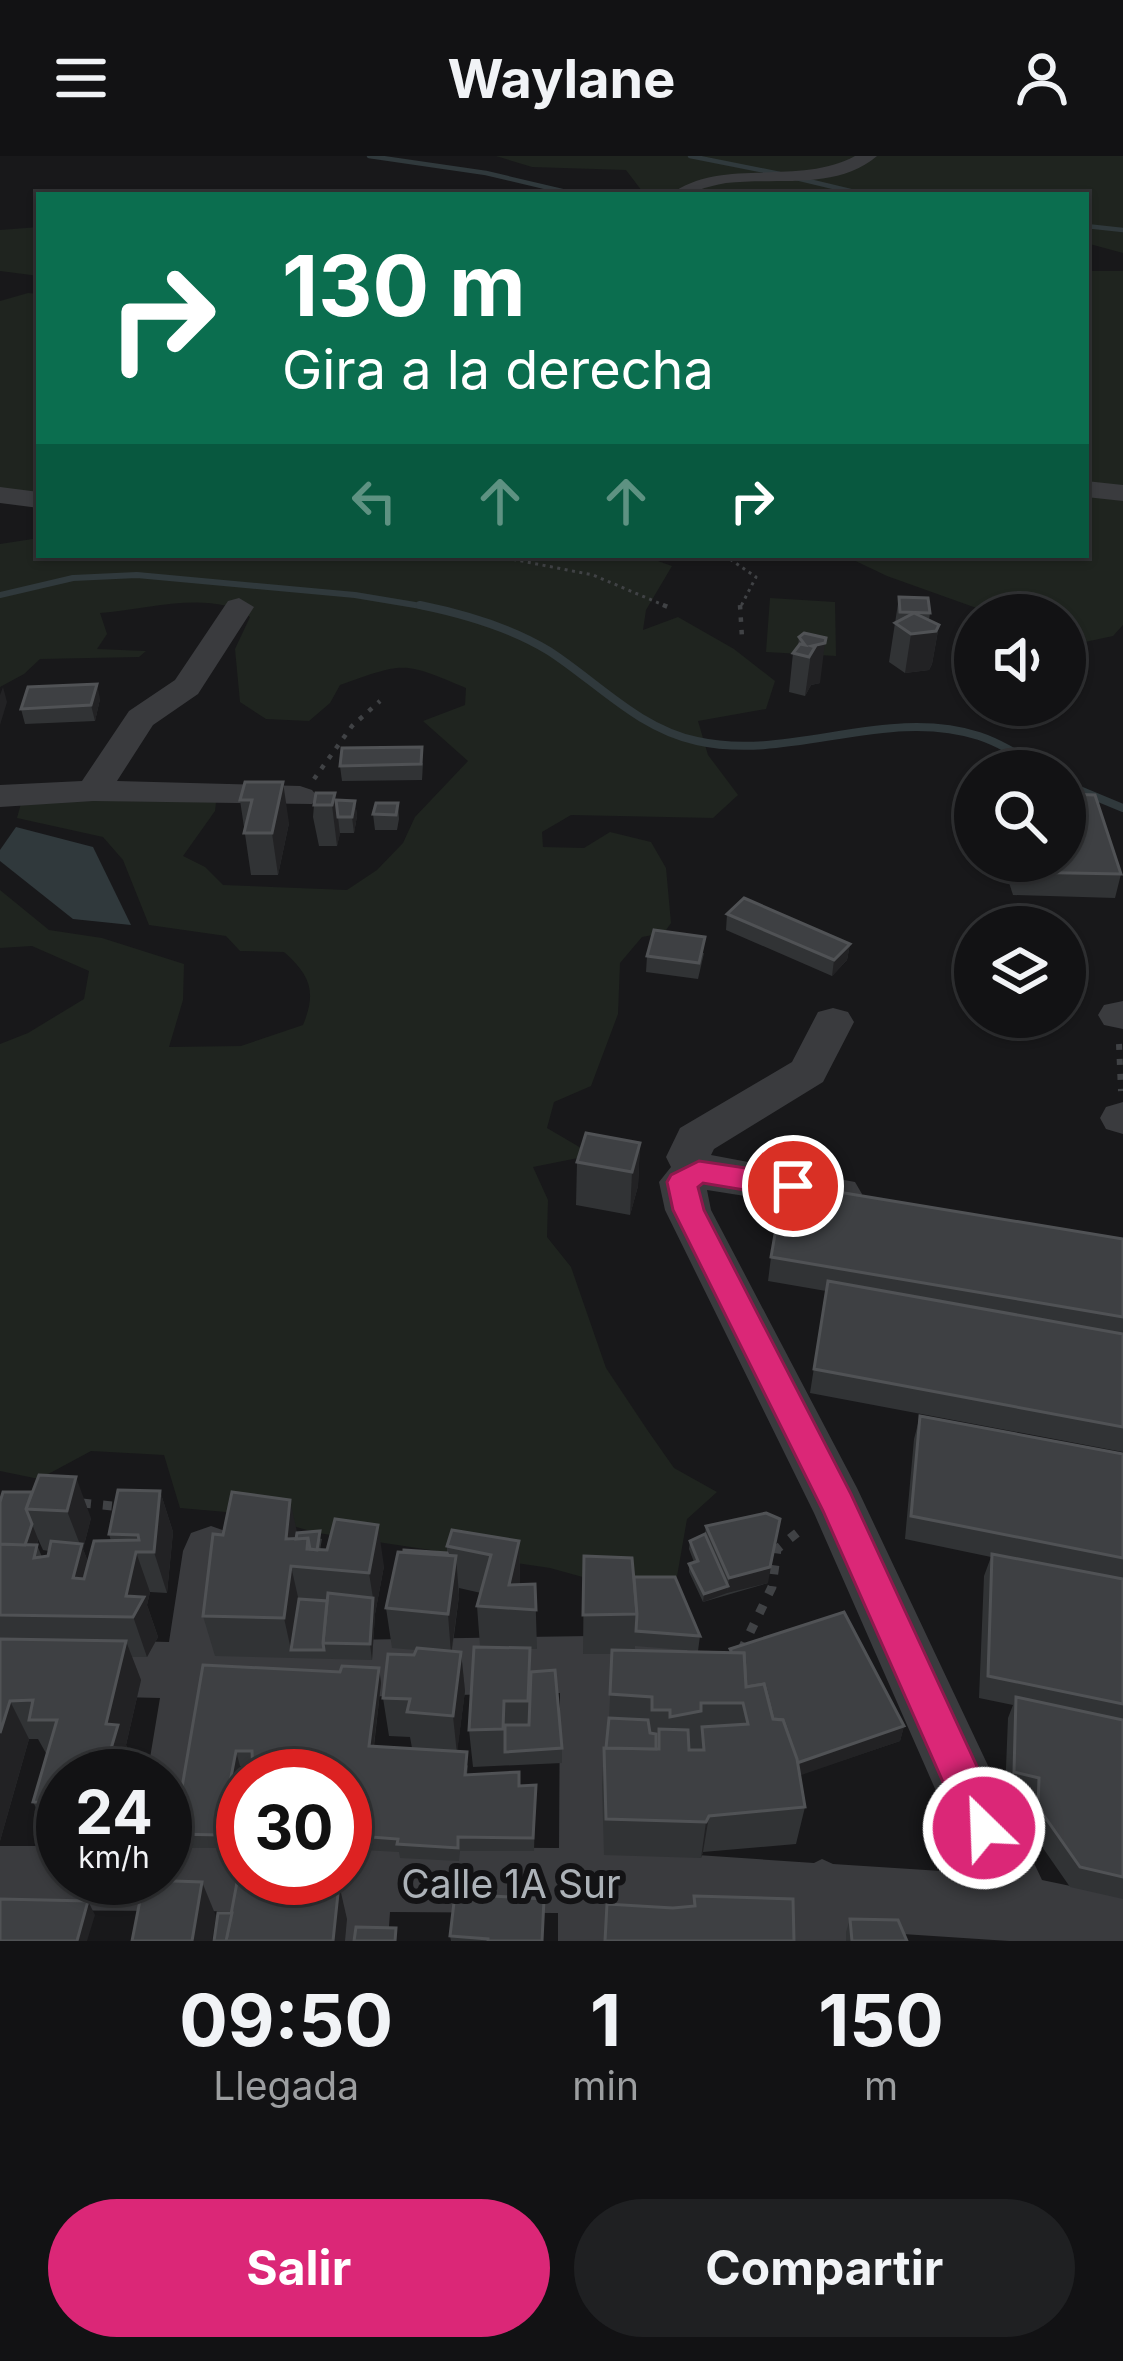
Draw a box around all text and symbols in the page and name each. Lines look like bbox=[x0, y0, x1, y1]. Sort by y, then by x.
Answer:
icon: menu bbox=[48, 45, 114, 111]
icon: person bbox=[1009, 45, 1075, 111]
text: Waylane bbox=[448, 46, 675, 111]
text: 130 m bbox=[282, 235, 526, 336]
icon: right bbox=[84, 240, 240, 396]
text: Gira a la derecha bbox=[282, 337, 714, 402]
icon: left bbox=[341, 468, 407, 534]
icon: ahead bbox=[467, 468, 533, 534]
icon: ahead bbox=[593, 468, 659, 534]
icon: right bbox=[719, 468, 785, 534]
map controls bbox=[954, 594, 1086, 1038]
button: sound bbox=[954, 594, 1086, 726]
button: search bbox=[954, 750, 1086, 882]
button: layers bbox=[954, 906, 1086, 1038]
pin bbox=[742, 1135, 844, 1237]
icon: arrive bbox=[760, 1153, 826, 1219]
speed limit sign: 30 bbox=[216, 1749, 372, 1905]
position arrow bbox=[921, 1765, 1047, 1891]
text: 24 bbox=[75, 1776, 153, 1848]
text: km/h bbox=[78, 1839, 150, 1875]
street label: Calle 1A Sur bbox=[401, 1860, 621, 1907]
text: 09:50 bbox=[179, 1976, 393, 2063]
text: 1 bbox=[590, 1976, 621, 2063]
text: 150 bbox=[818, 1976, 944, 2063]
text: Llegada bbox=[213, 2062, 359, 2109]
text: min bbox=[572, 2062, 639, 2109]
text: m bbox=[864, 2062, 898, 2109]
button: Salir bbox=[48, 2199, 550, 2337]
button: Compartir bbox=[574, 2199, 1075, 2337]

